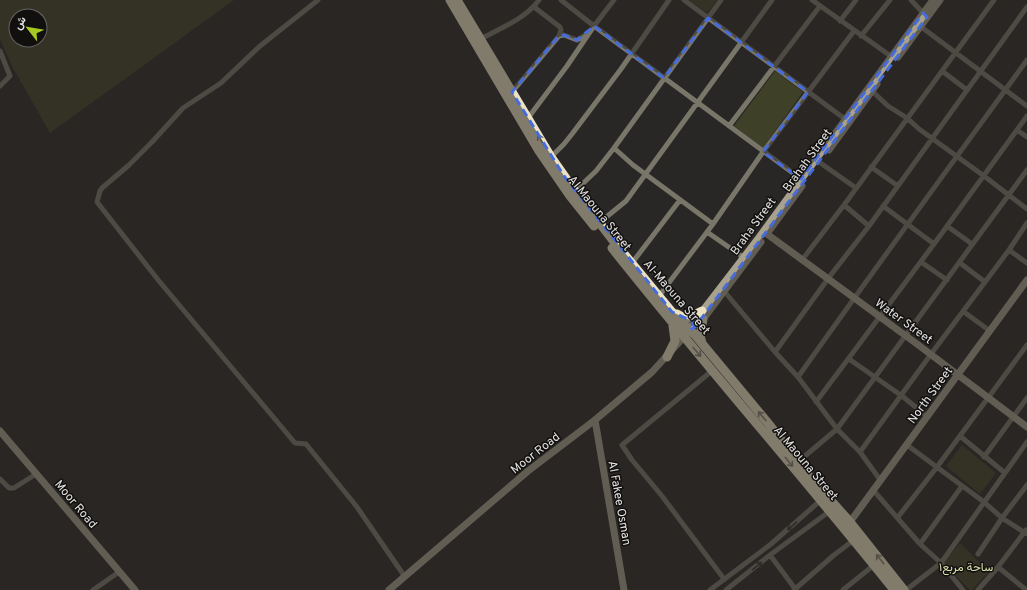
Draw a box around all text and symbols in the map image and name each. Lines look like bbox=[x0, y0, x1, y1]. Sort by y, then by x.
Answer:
north arrow bbox=[8, 8, 48, 48]
text: ش bbox=[11, 14, 30, 33]
street label: Brahah Street bbox=[779, 126, 836, 195]
one-way arrow bbox=[537, 135, 545, 146]
street label: Al Maouna Street bbox=[564, 173, 635, 255]
street label: Braha Street bbox=[727, 195, 780, 259]
street label: Al-Maouna Street bbox=[639, 257, 713, 338]
street label: Water Street bbox=[871, 296, 935, 348]
one-way arrow bbox=[692, 346, 701, 357]
street label: North Street bbox=[905, 364, 957, 427]
one-way arrow bbox=[758, 410, 767, 421]
street label: Al Maouna Street bbox=[769, 423, 841, 504]
street label: Moor Road bbox=[508, 429, 564, 478]
one-way arrow bbox=[785, 457, 794, 467]
street label: Al Fakee Osman bbox=[604, 460, 634, 547]
street label: Moor Road bbox=[50, 477, 100, 532]
one-way arrow bbox=[786, 521, 797, 530]
one-way arrow bbox=[876, 554, 884, 565]
park label: ساحة مربع١ bbox=[939, 560, 993, 576]
one-way arrow bbox=[751, 561, 762, 570]

